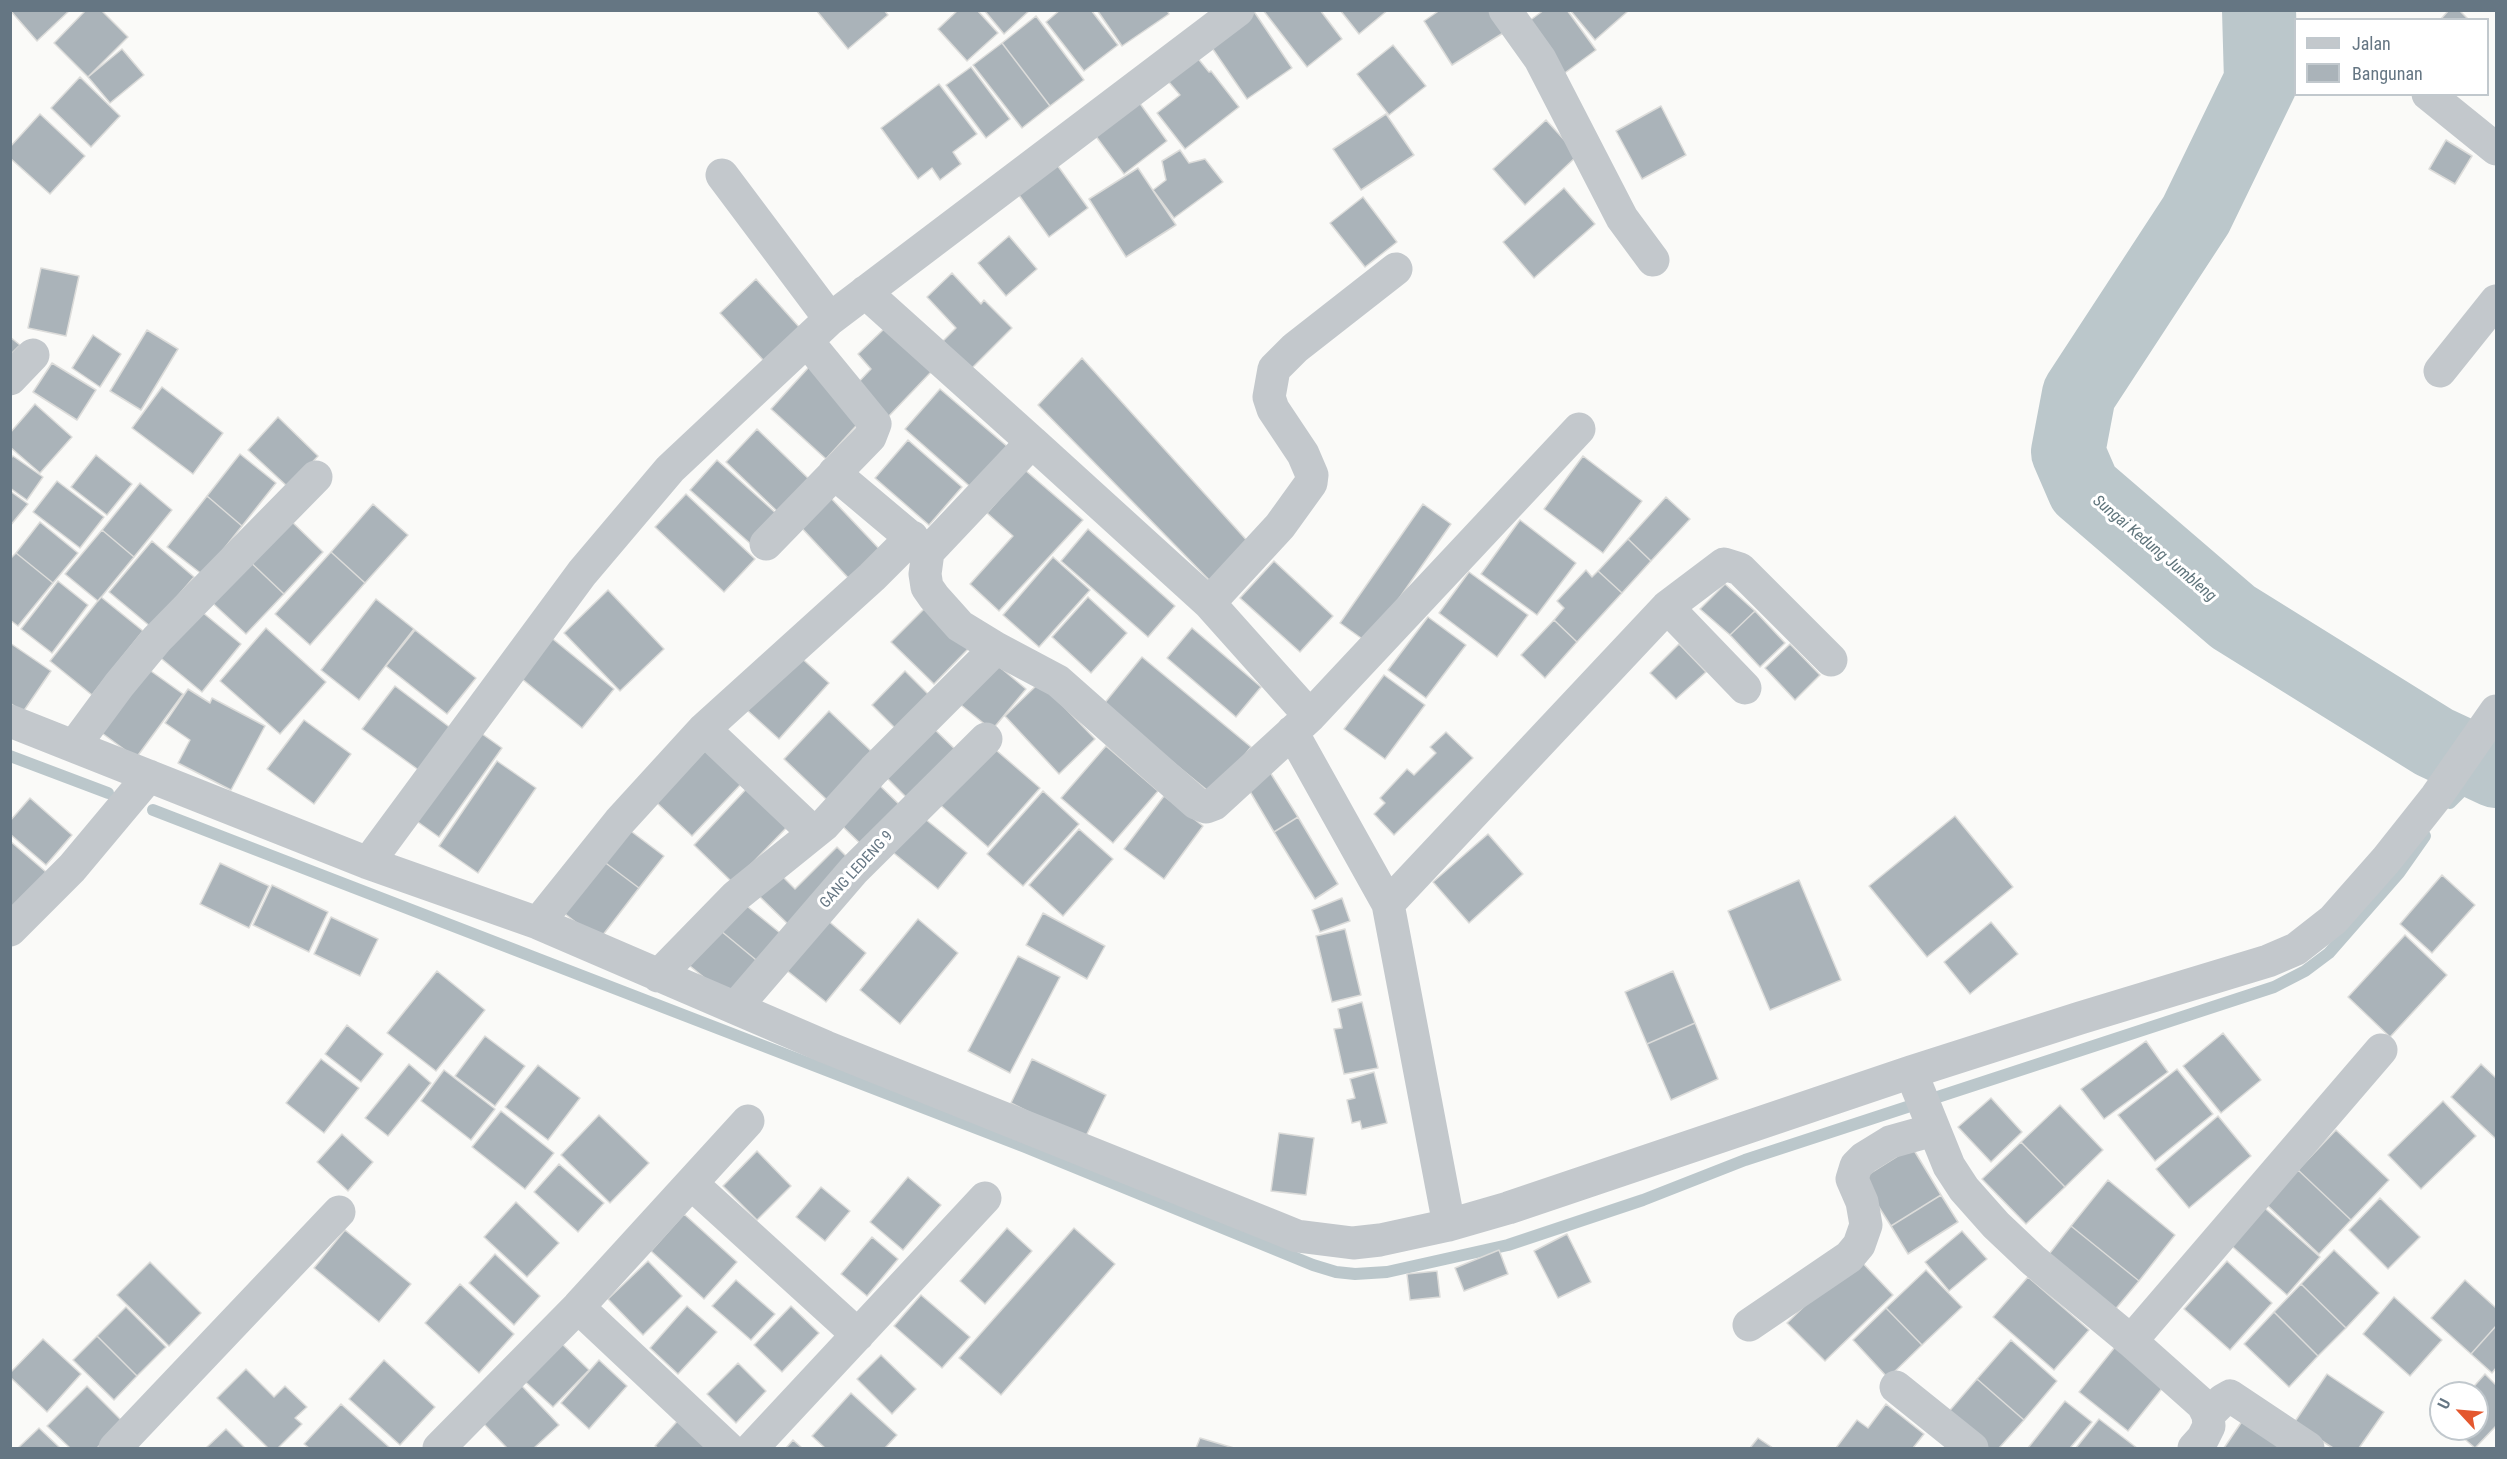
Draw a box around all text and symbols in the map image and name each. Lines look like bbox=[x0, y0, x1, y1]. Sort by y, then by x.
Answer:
legend bbox=[2294, 18, 2489, 96]
text: Jalan bbox=[2352, 33, 2391, 54]
text: Bangunan bbox=[2352, 63, 2423, 84]
water label: Sungai Kedung Jumbleng bbox=[2088, 492, 2220, 606]
street label: GANG LEDENG 9 bbox=[817, 828, 897, 912]
north arrow bbox=[2429, 1381, 2489, 1441]
text: U bbox=[2434, 1396, 2455, 1412]

